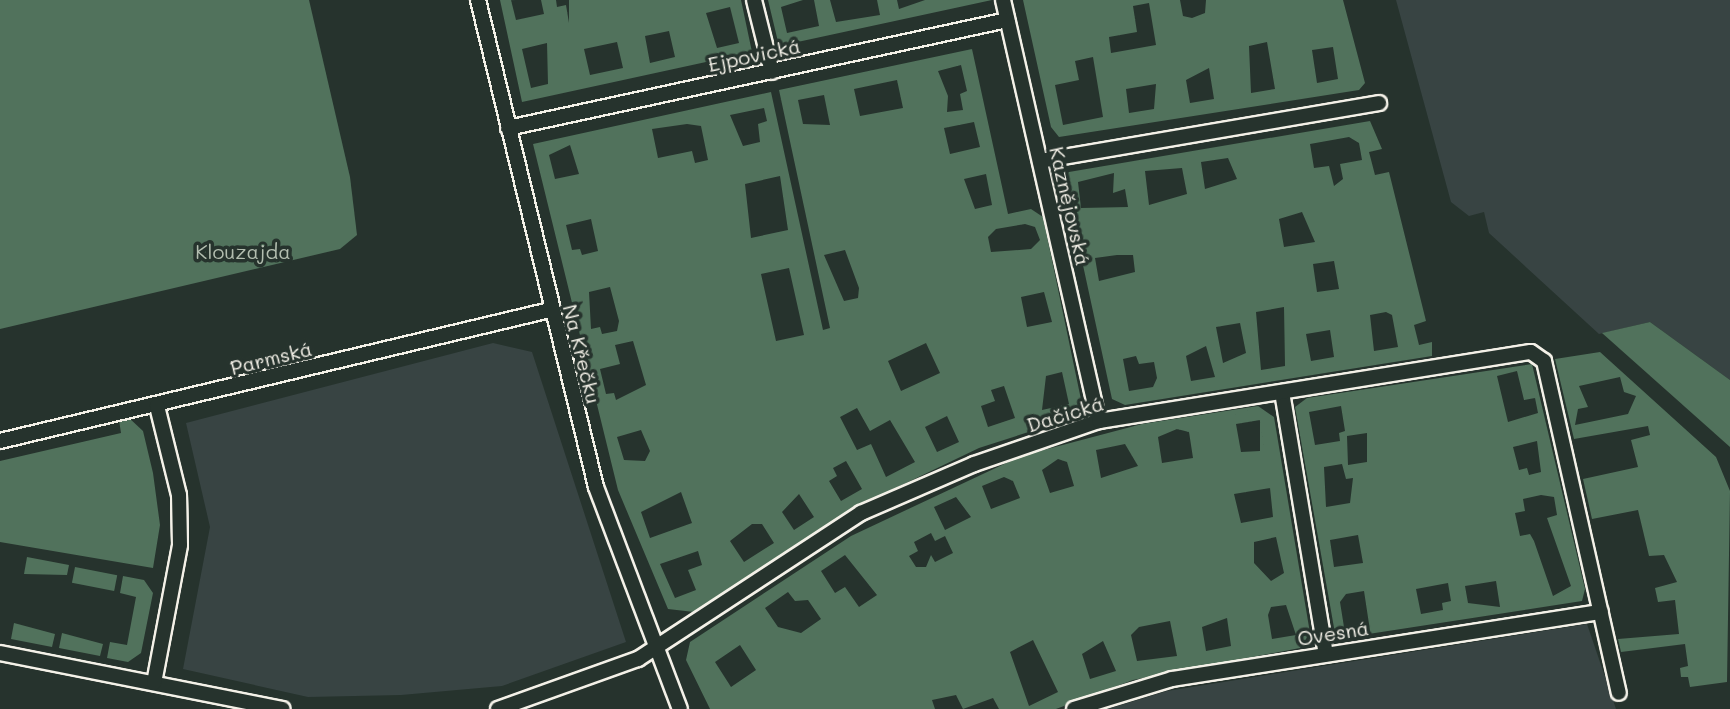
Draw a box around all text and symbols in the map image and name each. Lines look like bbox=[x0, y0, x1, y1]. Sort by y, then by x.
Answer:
street label: Ejpovická bbox=[706, 33, 802, 77]
street label: Kaznějovská bbox=[1045, 144, 1095, 268]
park label: Klouzajda bbox=[195, 239, 291, 263]
street label: Na Křečku bbox=[558, 302, 606, 406]
street label: Parmská bbox=[228, 336, 314, 380]
street label: Dačická bbox=[1024, 391, 1106, 437]
street label: Ovesná bbox=[1296, 616, 1370, 650]

